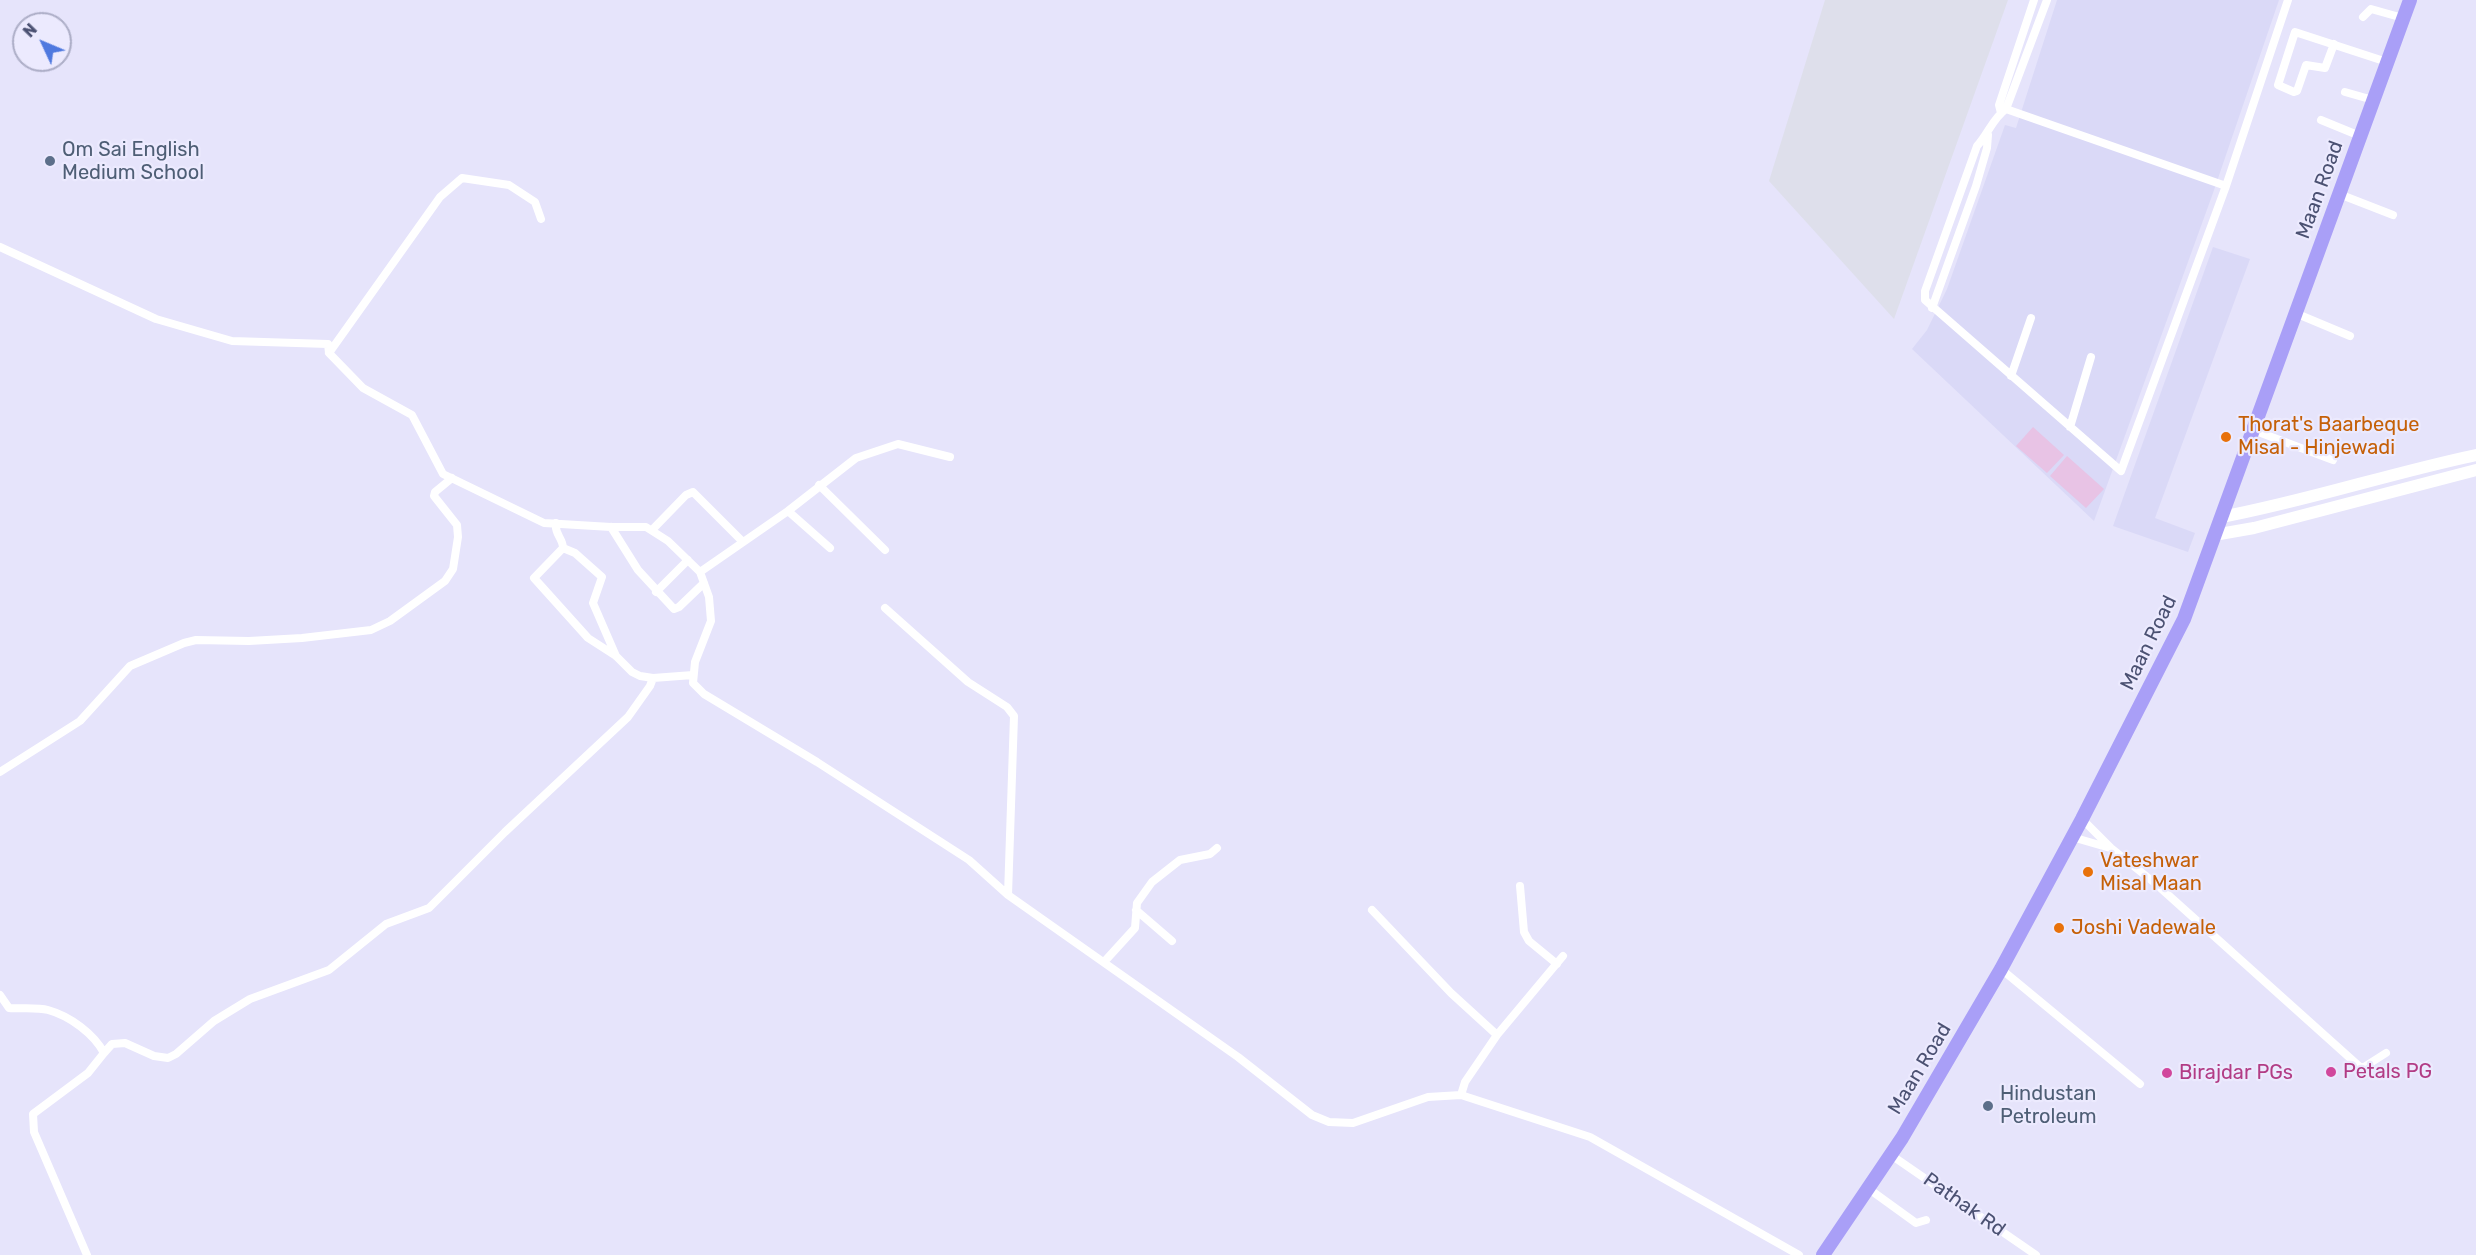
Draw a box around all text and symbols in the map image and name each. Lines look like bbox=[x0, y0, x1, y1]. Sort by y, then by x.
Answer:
north arrow bbox=[12, 12, 72, 72]
text: N bbox=[19, 20, 41, 41]
place label: Om Sai English Medium School bbox=[62, 138, 204, 185]
street label: Maan Road bbox=[2291, 138, 2349, 242]
marker: Om Sai English Medium School bbox=[43, 154, 57, 168]
place label: Thorat's Baarbeque Misal - Hinjewadi bbox=[2238, 413, 2419, 460]
marker: Thorat's Baarbeque Misal - Hinjewadi bbox=[2219, 430, 2233, 444]
street label: Maan Road bbox=[2116, 592, 2182, 694]
place label: Vateshwar Misal Maan bbox=[2100, 849, 2202, 896]
marker: Vateshwar Misal Maan bbox=[2081, 865, 2095, 879]
place label: Joshi Vadewale bbox=[2071, 916, 2216, 940]
marker: Joshi Vadewale bbox=[2052, 921, 2066, 935]
street label: Maan Road bbox=[1883, 1019, 1957, 1119]
place label: Petals PG bbox=[2343, 1060, 2432, 1084]
place label: Birajdar PGs bbox=[2179, 1061, 2293, 1085]
marker: Petals PG bbox=[2324, 1065, 2338, 1079]
marker: Birajdar PGs bbox=[2160, 1066, 2174, 1080]
place label: Hindustan Petroleum bbox=[2000, 1082, 2096, 1129]
marker: Hindustan Petroleum bbox=[1981, 1099, 1995, 1113]
street label: Pathak Rd bbox=[1918, 1168, 2010, 1242]

